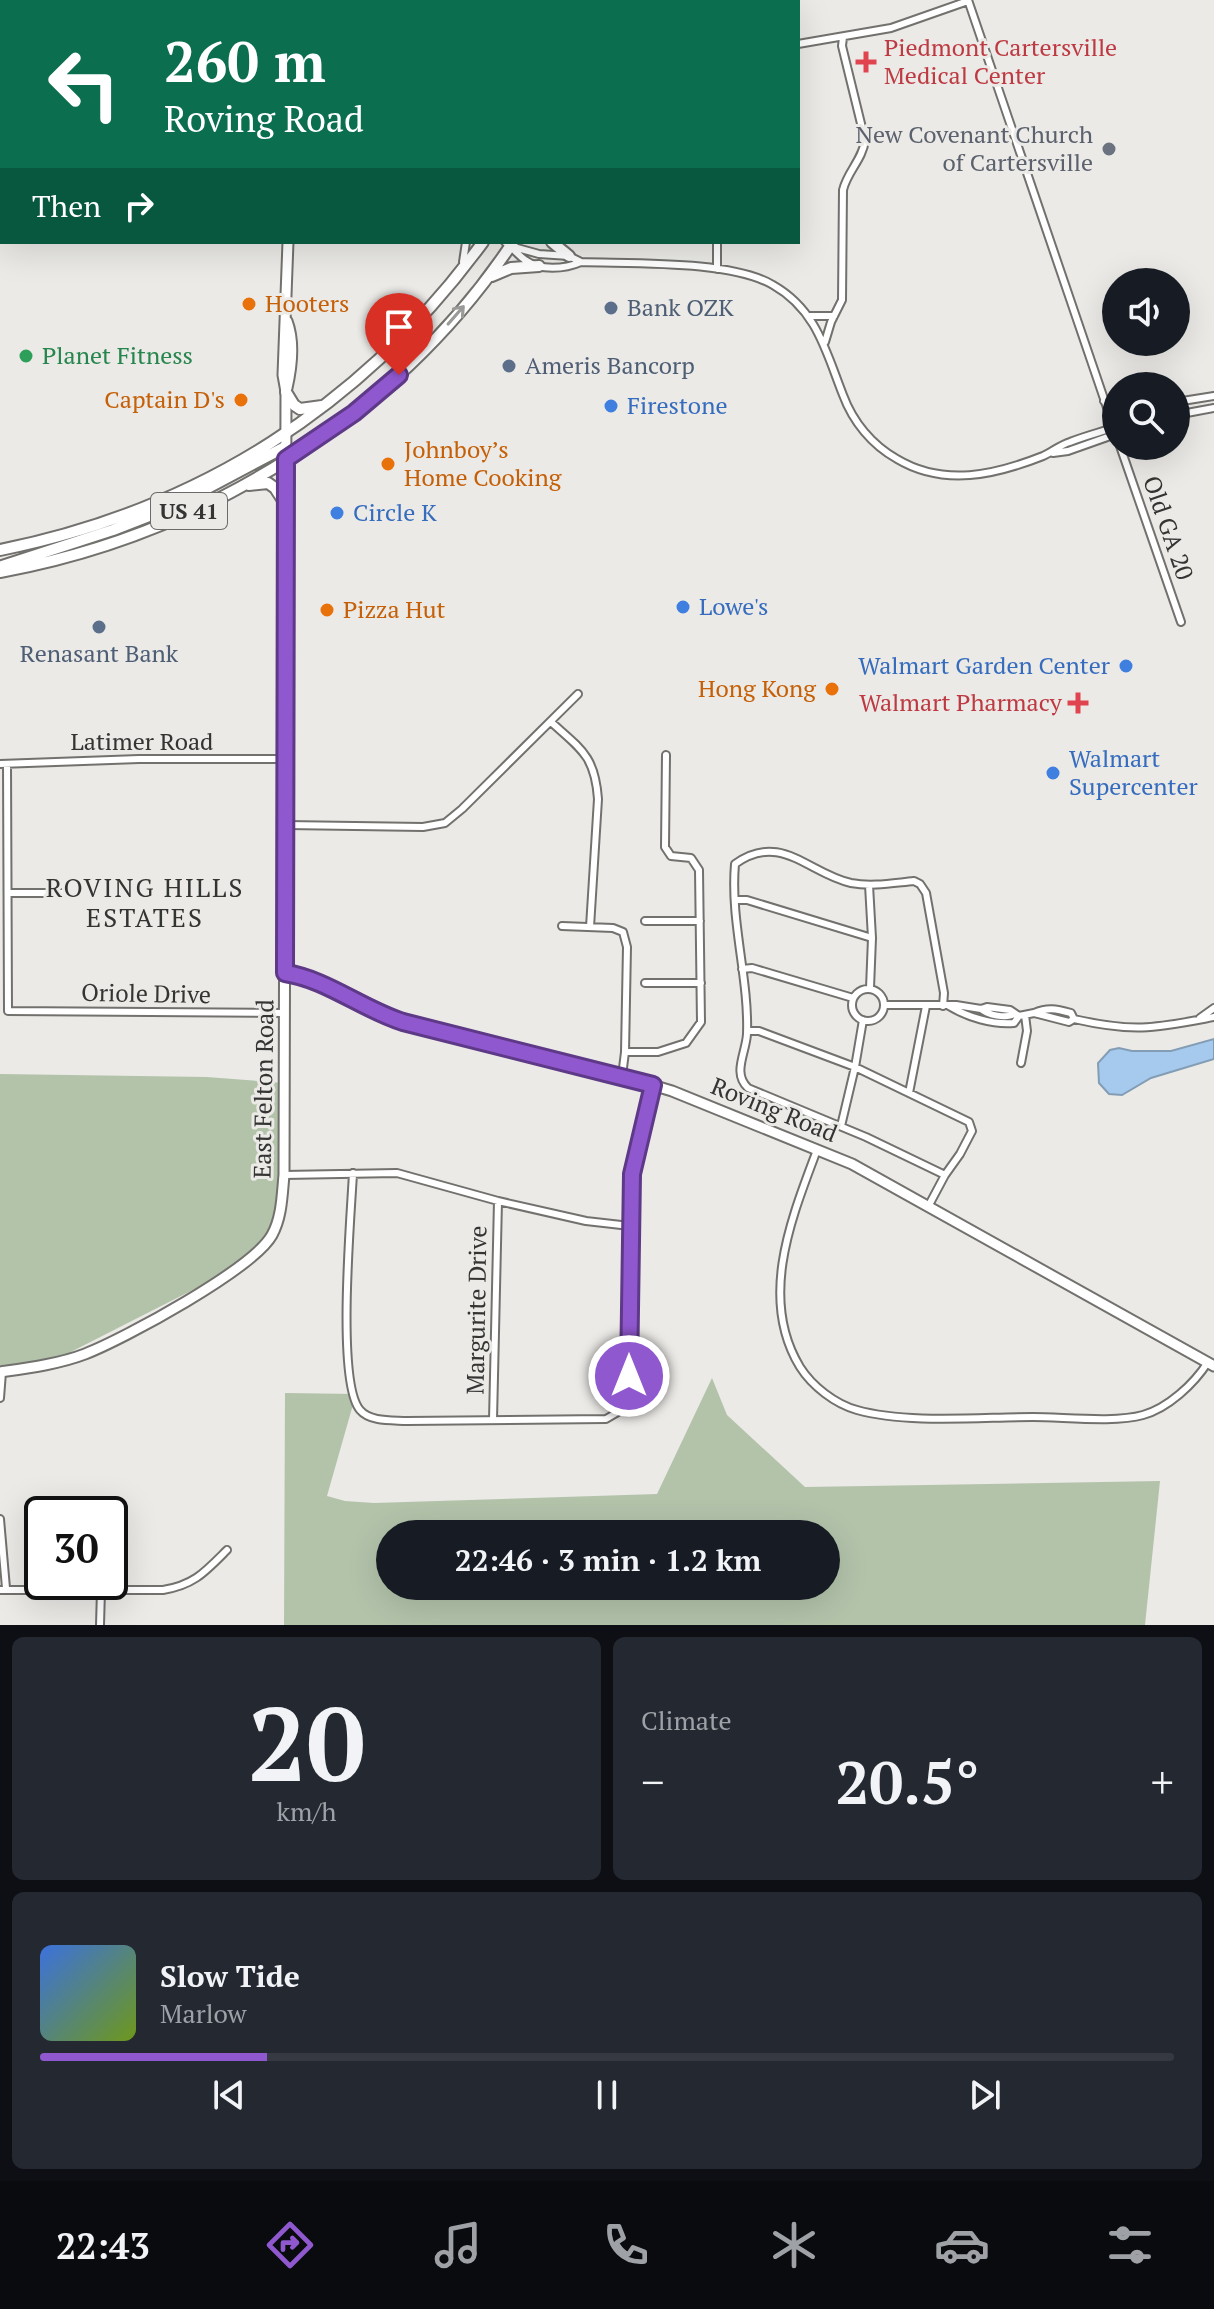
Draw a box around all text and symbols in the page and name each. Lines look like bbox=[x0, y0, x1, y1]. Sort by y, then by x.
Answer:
text: 260 m bbox=[164, 24, 326, 98]
place label: Piedmont Cartersville Medical Center bbox=[884, 31, 1117, 91]
icon: left bbox=[32, 32, 136, 136]
marker: Piedmont Cartersville Medical Center bbox=[855, 51, 877, 73]
text: Roving Road bbox=[164, 95, 364, 142]
place label: New Covenant Church of Cartersville bbox=[855, 118, 1093, 178]
marker: New Covenant Church of Cartersville bbox=[1100, 140, 1118, 158]
icon: right bbox=[117, 184, 161, 228]
text: Then bbox=[32, 186, 101, 226]
map controls bbox=[1102, 268, 1190, 460]
button: sound bbox=[1102, 268, 1190, 356]
place label: Hooters bbox=[265, 287, 349, 319]
place label: Bank OZK bbox=[627, 291, 734, 323]
pin bbox=[365, 293, 433, 375]
marker: Hooters bbox=[240, 295, 258, 313]
marker: Bank OZK bbox=[602, 299, 620, 317]
icon: arrive bbox=[377, 305, 421, 349]
one-way arrow bbox=[447, 305, 465, 325]
place label: Planet Fitness bbox=[42, 339, 193, 371]
marker: Planet Fitness bbox=[17, 347, 35, 365]
place label: Ameris Bancorp bbox=[525, 349, 695, 381]
marker: Ameris Bancorp bbox=[500, 357, 518, 375]
button: search bbox=[1102, 372, 1190, 460]
place label: Captain D's bbox=[104, 383, 225, 415]
place label: Firestone bbox=[627, 389, 727, 421]
marker: Captain D's bbox=[232, 391, 250, 409]
marker: Firestone bbox=[602, 397, 620, 415]
place label: Johnboy’s Home Cooking bbox=[404, 433, 562, 493]
marker: Johnboy’s Home Cooking bbox=[379, 455, 397, 473]
street label: Old GA 20 bbox=[1136, 471, 1202, 584]
road number: US 41 bbox=[151, 493, 227, 529]
place label: Circle K bbox=[353, 496, 437, 528]
marker: Circle K bbox=[328, 504, 346, 522]
place label: Lowe's bbox=[699, 590, 768, 622]
place label: Pizza Hut bbox=[343, 593, 446, 625]
marker: Lowe's bbox=[674, 598, 692, 616]
marker: Pizza Hut bbox=[318, 601, 336, 619]
marker: Renasant Bank bbox=[90, 618, 108, 636]
place label: Renasant Bank bbox=[20, 637, 179, 669]
place label: Walmart Garden Center bbox=[858, 649, 1111, 681]
marker: Walmart Garden Center bbox=[1117, 657, 1135, 675]
place label: Hong Kong bbox=[698, 672, 816, 704]
marker: Hong Kong bbox=[823, 680, 841, 698]
place label: Walmart Pharmacy bbox=[859, 686, 1063, 718]
marker: Walmart Pharmacy bbox=[1069, 694, 1087, 712]
street label: Latimer Road bbox=[71, 725, 213, 757]
place label: Walmart Supercenter bbox=[1069, 742, 1199, 802]
marker: Walmart Supercenter bbox=[1044, 764, 1062, 782]
district label: ROVING HILLS ESTATES bbox=[46, 870, 244, 934]
street label: Oriole Drive bbox=[81, 976, 211, 1010]
street label: East Felton Road bbox=[245, 999, 281, 1179]
street label: Roving Road bbox=[707, 1069, 842, 1149]
street label: Margurite Drive bbox=[459, 1225, 493, 1395]
position arrow bbox=[587, 1334, 671, 1418]
speed limit sign: 30 bbox=[24, 1496, 128, 1600]
text: 22:46 · 3 min · 1.2 km bbox=[455, 1540, 761, 1580]
text: 20 bbox=[248, 1673, 365, 1811]
text: Climate bbox=[641, 1703, 732, 1737]
text: 20.5° bbox=[835, 1742, 980, 1821]
text: − bbox=[641, 1752, 664, 1811]
text: + bbox=[1151, 1752, 1174, 1811]
text: km/h bbox=[276, 1794, 337, 1828]
text: Slow Tide bbox=[160, 1956, 300, 1996]
text: Marlow bbox=[160, 1996, 246, 2030]
icon: previous bbox=[207, 2073, 251, 2117]
icon: pause bbox=[585, 2073, 629, 2117]
icon: next bbox=[963, 2073, 1007, 2117]
icon: directions bbox=[262, 2217, 318, 2273]
icon: music bbox=[430, 2217, 486, 2273]
icon: phone bbox=[598, 2217, 654, 2273]
icon: climate bbox=[766, 2217, 822, 2273]
icon: car bbox=[934, 2217, 990, 2273]
icon: filters bbox=[1102, 2217, 1158, 2273]
text: 22:43 bbox=[56, 2222, 150, 2269]

